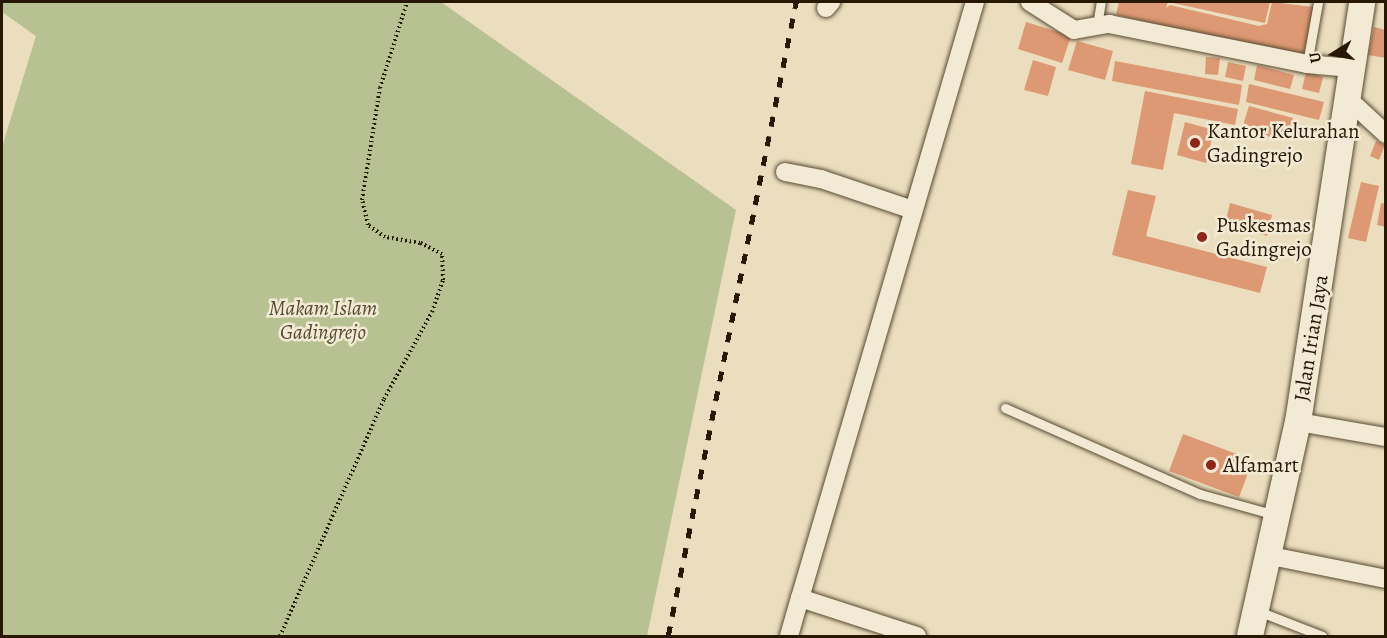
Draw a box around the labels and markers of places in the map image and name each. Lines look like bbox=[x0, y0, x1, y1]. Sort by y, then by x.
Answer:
place label: Kantor Kelurahan Gadingrejo bbox=[1207, 118, 1359, 168]
marker: Kantor Kelurahan Gadingrejo bbox=[1188, 136, 1202, 150]
place label: Puskesmas Gadingrejo bbox=[1216, 212, 1312, 262]
marker: Puskesmas Gadingrejo bbox=[1193, 228, 1211, 246]
place label: Alfamart bbox=[1223, 452, 1299, 478]
marker: Alfamart bbox=[1204, 458, 1218, 472]

